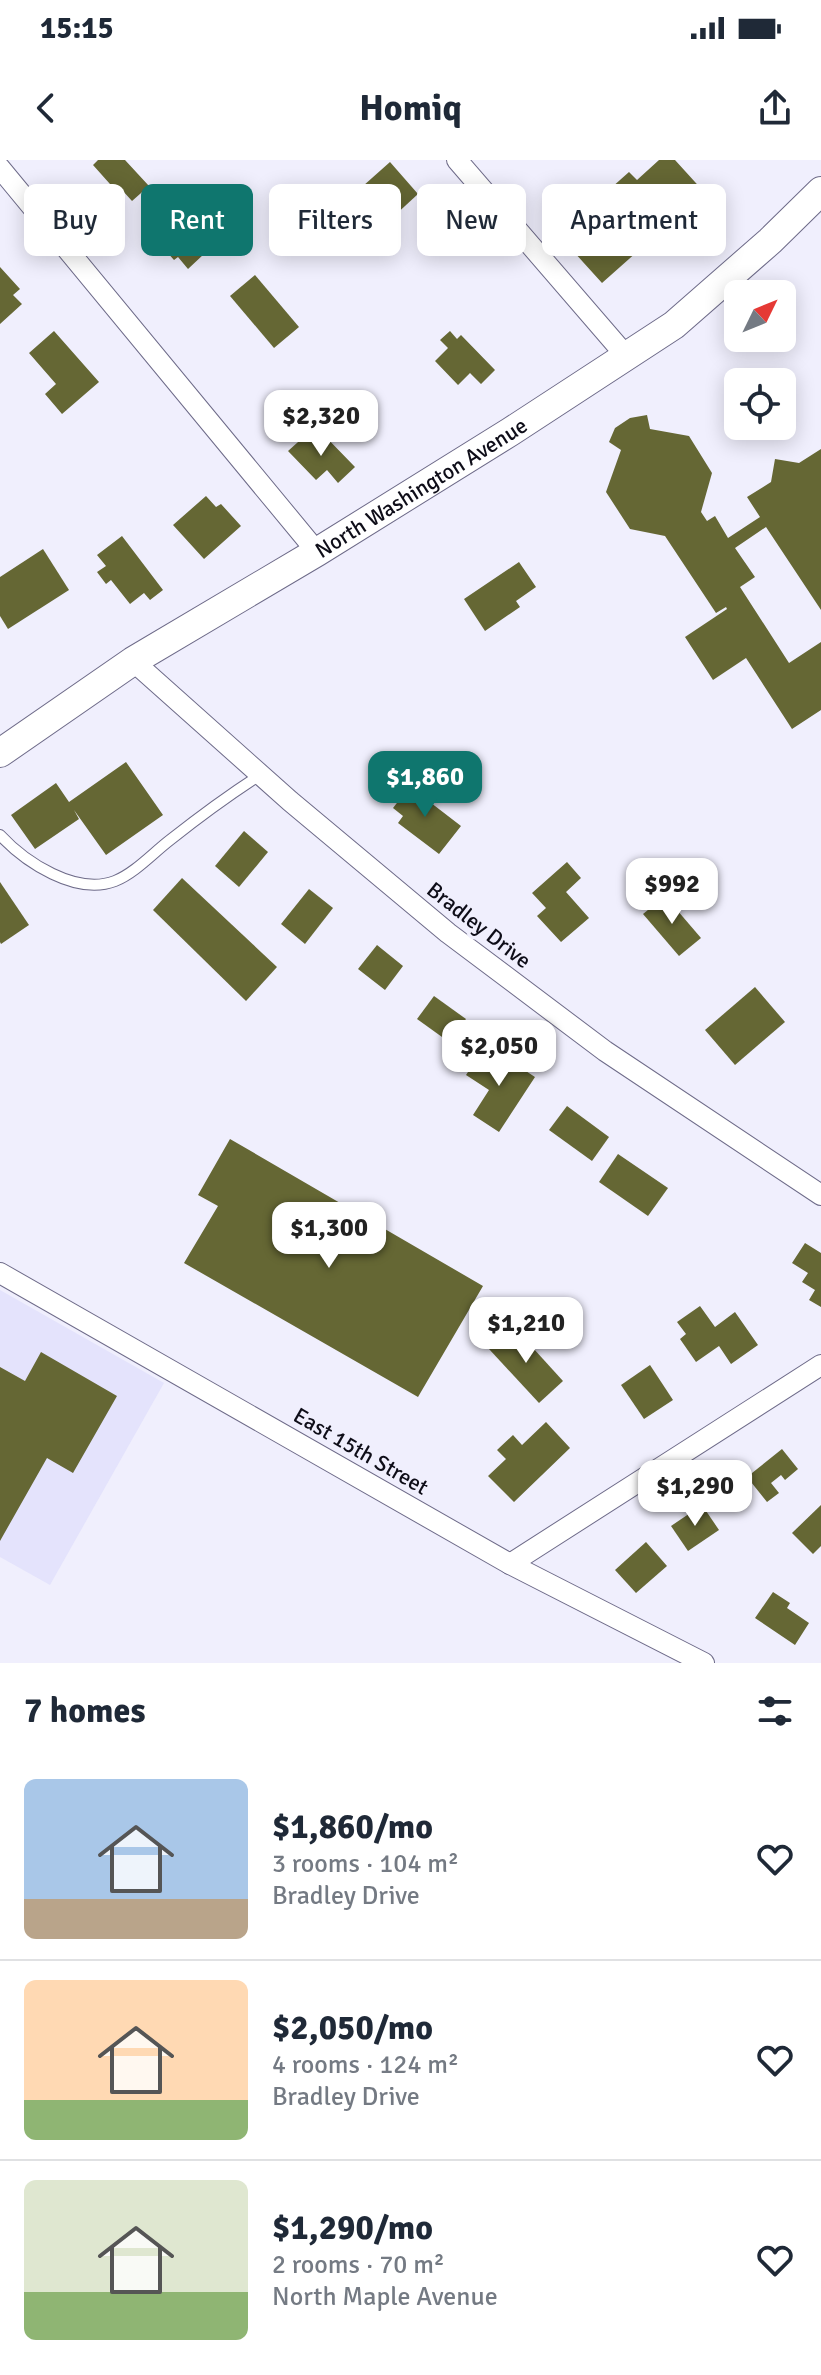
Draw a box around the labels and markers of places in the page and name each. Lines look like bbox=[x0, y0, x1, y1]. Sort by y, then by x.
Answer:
pin: $2,320 bbox=[256, 390, 386, 458]
pin: $1,860 bbox=[360, 751, 490, 819]
pin: $992 bbox=[625, 858, 719, 926]
pin: $2,050 bbox=[434, 1020, 564, 1088]
pin: $1,300 bbox=[264, 1202, 394, 1270]
pin: $1,210 bbox=[461, 1297, 591, 1365]
pin: $1,290 bbox=[630, 1460, 760, 1528]

